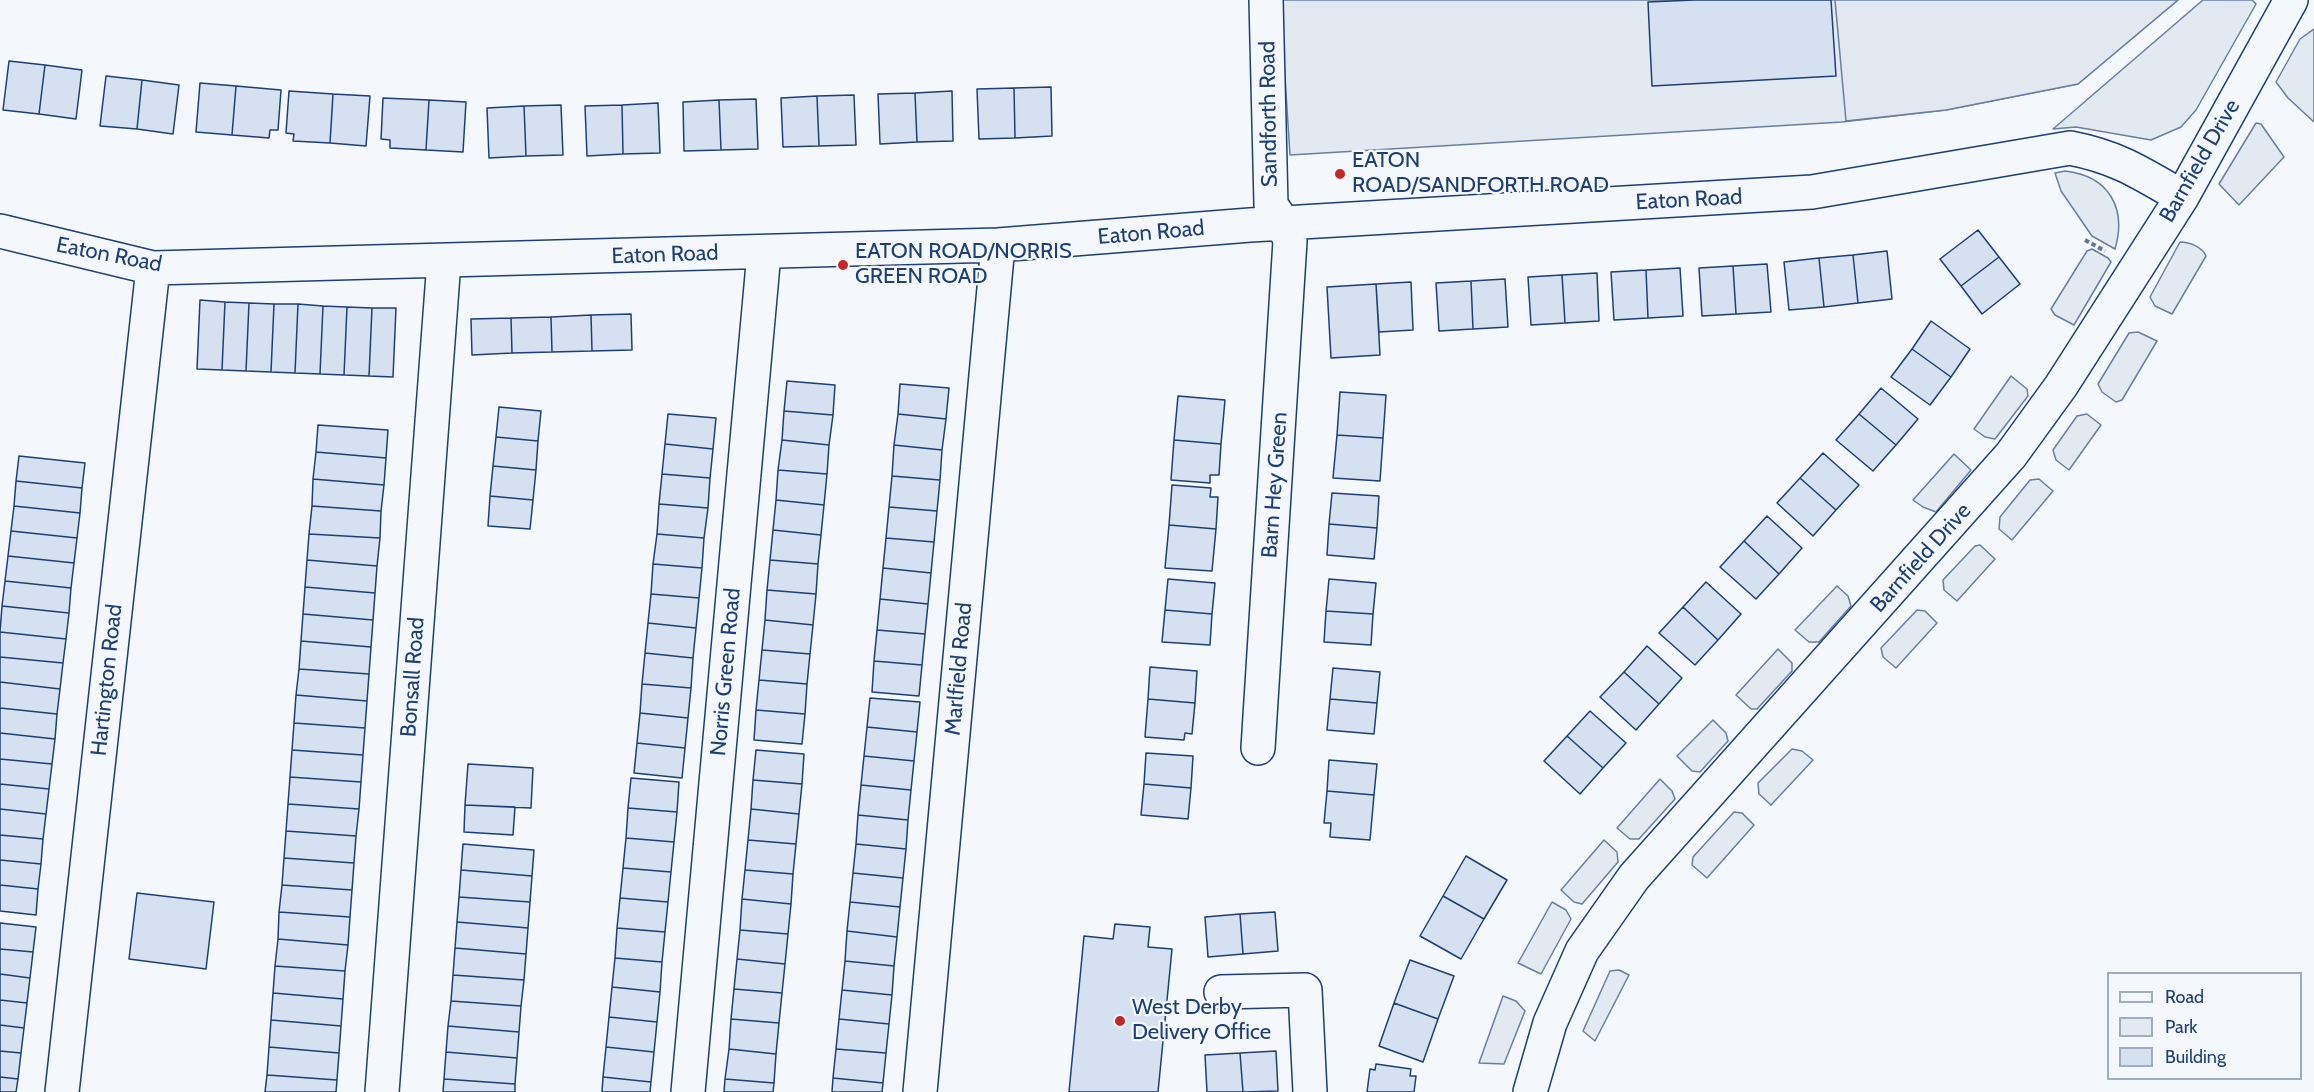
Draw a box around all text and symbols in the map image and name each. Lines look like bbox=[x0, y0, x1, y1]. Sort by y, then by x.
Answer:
street label: Sandforth Road bbox=[1255, 41, 1283, 187]
street label: Barnfield Drive bbox=[2154, 95, 2246, 227]
place label: EATON ROAD/SANDFORTH ROAD bbox=[1352, 148, 1609, 200]
marker: EATON ROAD/SANDFORTH ROAD bbox=[1333, 167, 1347, 181]
street label: Eaton Road bbox=[1635, 184, 1743, 216]
street label: Eaton Road bbox=[1097, 215, 1205, 251]
street label: Eaton Road bbox=[54, 232, 164, 278]
place label: EATON ROAD/NORRIS GREEN ROAD bbox=[855, 239, 1072, 290]
street label: Eaton Road bbox=[611, 240, 719, 270]
marker: EATON ROAD/NORRIS GREEN ROAD bbox=[836, 258, 850, 272]
street label: Barn Hey Green bbox=[1257, 411, 1293, 559]
street label: Barnfield Drive bbox=[1865, 498, 1977, 618]
street label: Norris Green Road bbox=[705, 587, 747, 757]
street label: Marlfield Road bbox=[940, 601, 978, 737]
street label: Hartington Road bbox=[86, 603, 128, 757]
street label: Bonsall Road bbox=[396, 616, 430, 738]
legend bbox=[2107, 972, 2302, 1080]
text: Road bbox=[2165, 986, 2204, 1008]
place label: West Derby Delivery Office bbox=[1132, 995, 1271, 1046]
marker: West Derby Delivery Office bbox=[1113, 1014, 1127, 1028]
text: Park bbox=[2165, 1016, 2197, 1038]
text: Building bbox=[2165, 1046, 2226, 1068]

